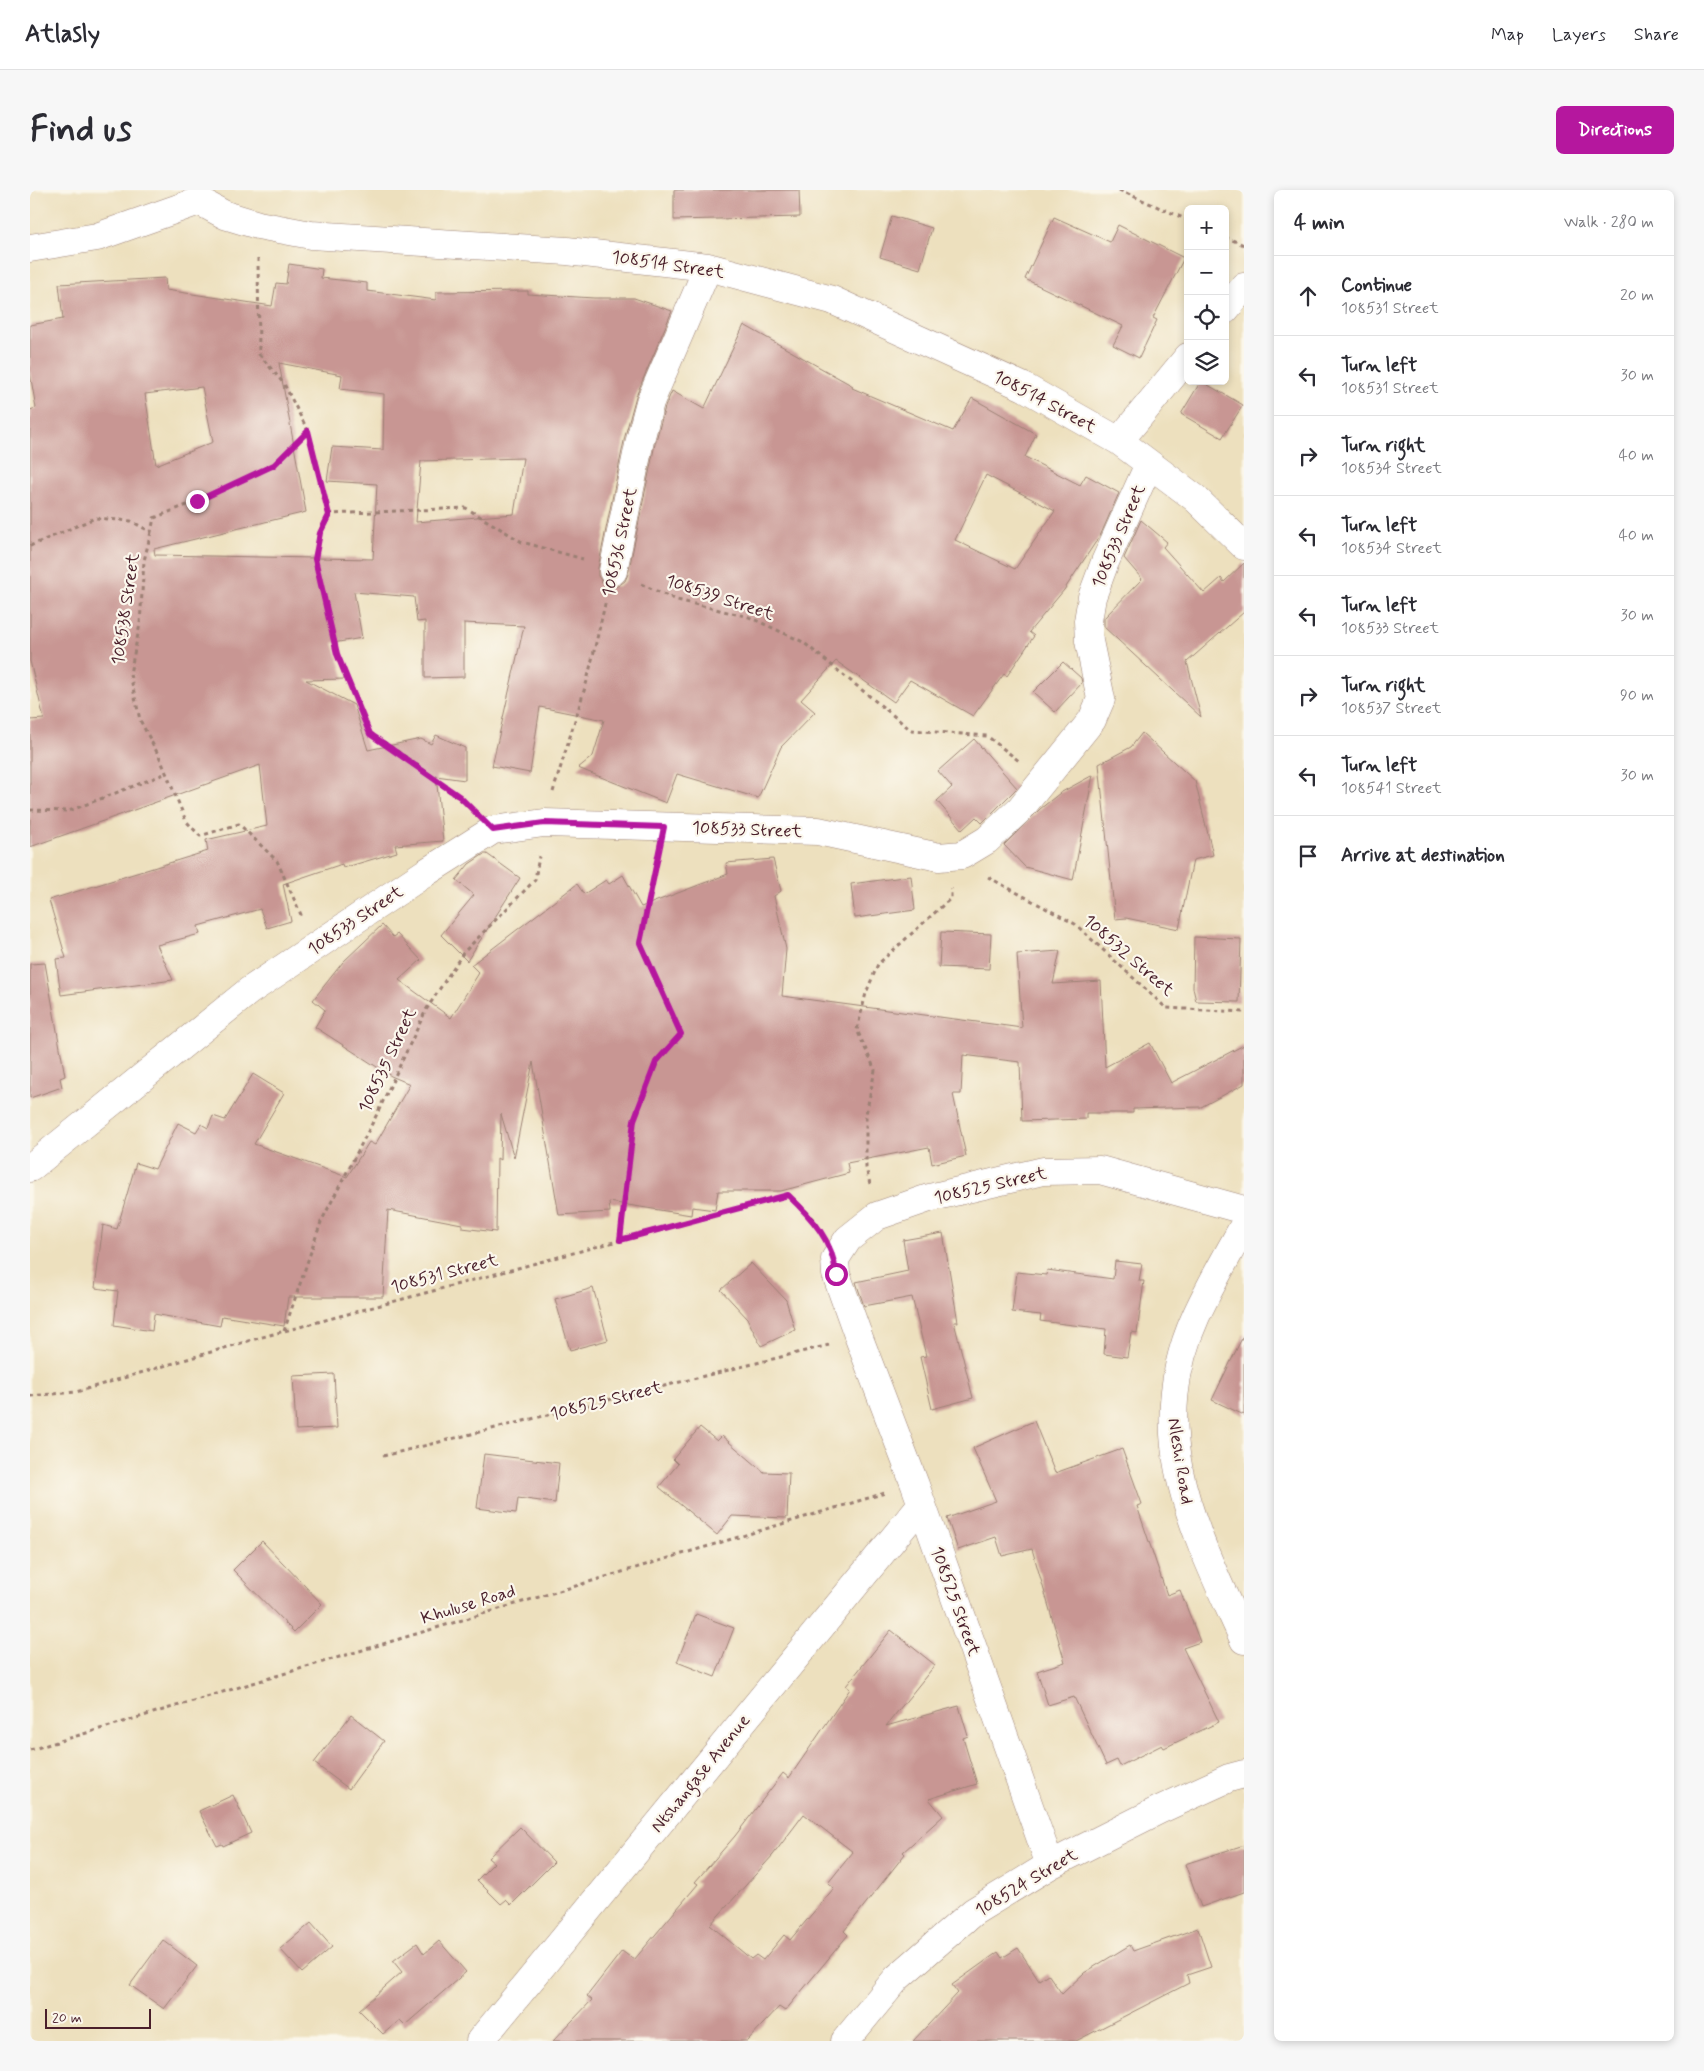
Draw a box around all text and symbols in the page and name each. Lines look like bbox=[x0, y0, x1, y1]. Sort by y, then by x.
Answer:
text: Atlasly bbox=[25, 19, 100, 50]
text: Map bbox=[1491, 23, 1524, 47]
text: Layers bbox=[1552, 23, 1606, 47]
text: Share bbox=[1634, 23, 1679, 47]
button: Directions bbox=[1556, 106, 1674, 154]
text: Find us bbox=[30, 107, 132, 153]
map controls bbox=[1184, 205, 1229, 385]
button: + bbox=[1184, 205, 1229, 250]
text: 4 min bbox=[1294, 209, 1345, 237]
text: Walk · 280 m bbox=[1564, 212, 1654, 233]
street label: 108514 Street bbox=[610, 245, 726, 285]
button: − bbox=[1184, 250, 1229, 295]
text: Continue bbox=[1341, 273, 1412, 298]
icon: ahead bbox=[1294, 282, 1322, 310]
text: 20 m bbox=[1620, 285, 1654, 306]
button: locate bbox=[1184, 295, 1229, 340]
text: 108531 Street bbox=[1341, 298, 1439, 319]
button: layers bbox=[1184, 340, 1229, 385]
text: Turn left bbox=[1341, 353, 1417, 378]
icon: left bbox=[1294, 362, 1322, 390]
street label: 108514 Street bbox=[989, 365, 1101, 439]
text: 30 m bbox=[1621, 365, 1654, 386]
text: 108531 Street bbox=[1341, 378, 1439, 399]
text: Turn right bbox=[1341, 433, 1425, 458]
icon: right bbox=[1294, 442, 1322, 470]
text: 40 m bbox=[1618, 445, 1654, 466]
text: 108534 Street bbox=[1341, 458, 1442, 479]
street label: 108533 Street bbox=[1086, 481, 1152, 592]
street label: 108536 Street bbox=[597, 485, 643, 599]
route end bbox=[186, 490, 209, 513]
text: Turn left bbox=[1341, 513, 1417, 538]
icon: left bbox=[1294, 522, 1322, 550]
text: 40 m bbox=[1618, 525, 1654, 546]
text: 108534 Street bbox=[1341, 538, 1442, 559]
street label: 108538 Street bbox=[106, 551, 146, 667]
street label: 108539 Street bbox=[663, 569, 777, 627]
text: Turn left bbox=[1341, 593, 1417, 618]
icon: left bbox=[1294, 602, 1322, 630]
text: 30 m bbox=[1621, 605, 1654, 626]
text: 108533 Street bbox=[1341, 618, 1439, 639]
text: Turn right bbox=[1341, 673, 1425, 698]
icon: right bbox=[1294, 682, 1322, 710]
text: 90 m bbox=[1620, 685, 1654, 706]
text: 108537 Street bbox=[1341, 698, 1441, 719]
text: Turn left bbox=[1341, 753, 1417, 778]
icon: left bbox=[1294, 762, 1322, 790]
text: 30 m bbox=[1621, 765, 1654, 786]
text: 108541 Street bbox=[1341, 778, 1442, 799]
street label: 108533 Street bbox=[691, 816, 803, 844]
icon: arrive bbox=[1294, 842, 1322, 870]
text: Arrive at destination bbox=[1341, 843, 1505, 868]
street label: 108533 Street bbox=[303, 880, 408, 962]
street label: 108532 Street bbox=[1078, 909, 1179, 1002]
street label: 108535 Street bbox=[353, 1004, 423, 1117]
street label: 108525 Street bbox=[932, 1161, 1049, 1211]
street label: 108531 Street bbox=[388, 1248, 501, 1300]
route start bbox=[825, 1263, 848, 1286]
street label: 108525 Street bbox=[548, 1375, 665, 1426]
street label: Nleshi Road bbox=[1161, 1416, 1199, 1506]
street label: 108525 Street bbox=[924, 1543, 986, 1660]
street label: Khuluse Road bbox=[418, 1579, 518, 1631]
street label: Ntshangase Avenue bbox=[645, 1709, 758, 1839]
street label: 108524 Street bbox=[971, 1843, 1082, 1923]
scale bar bbox=[45, 2006, 151, 2029]
text: 20 m bbox=[52, 2009, 82, 2027]

